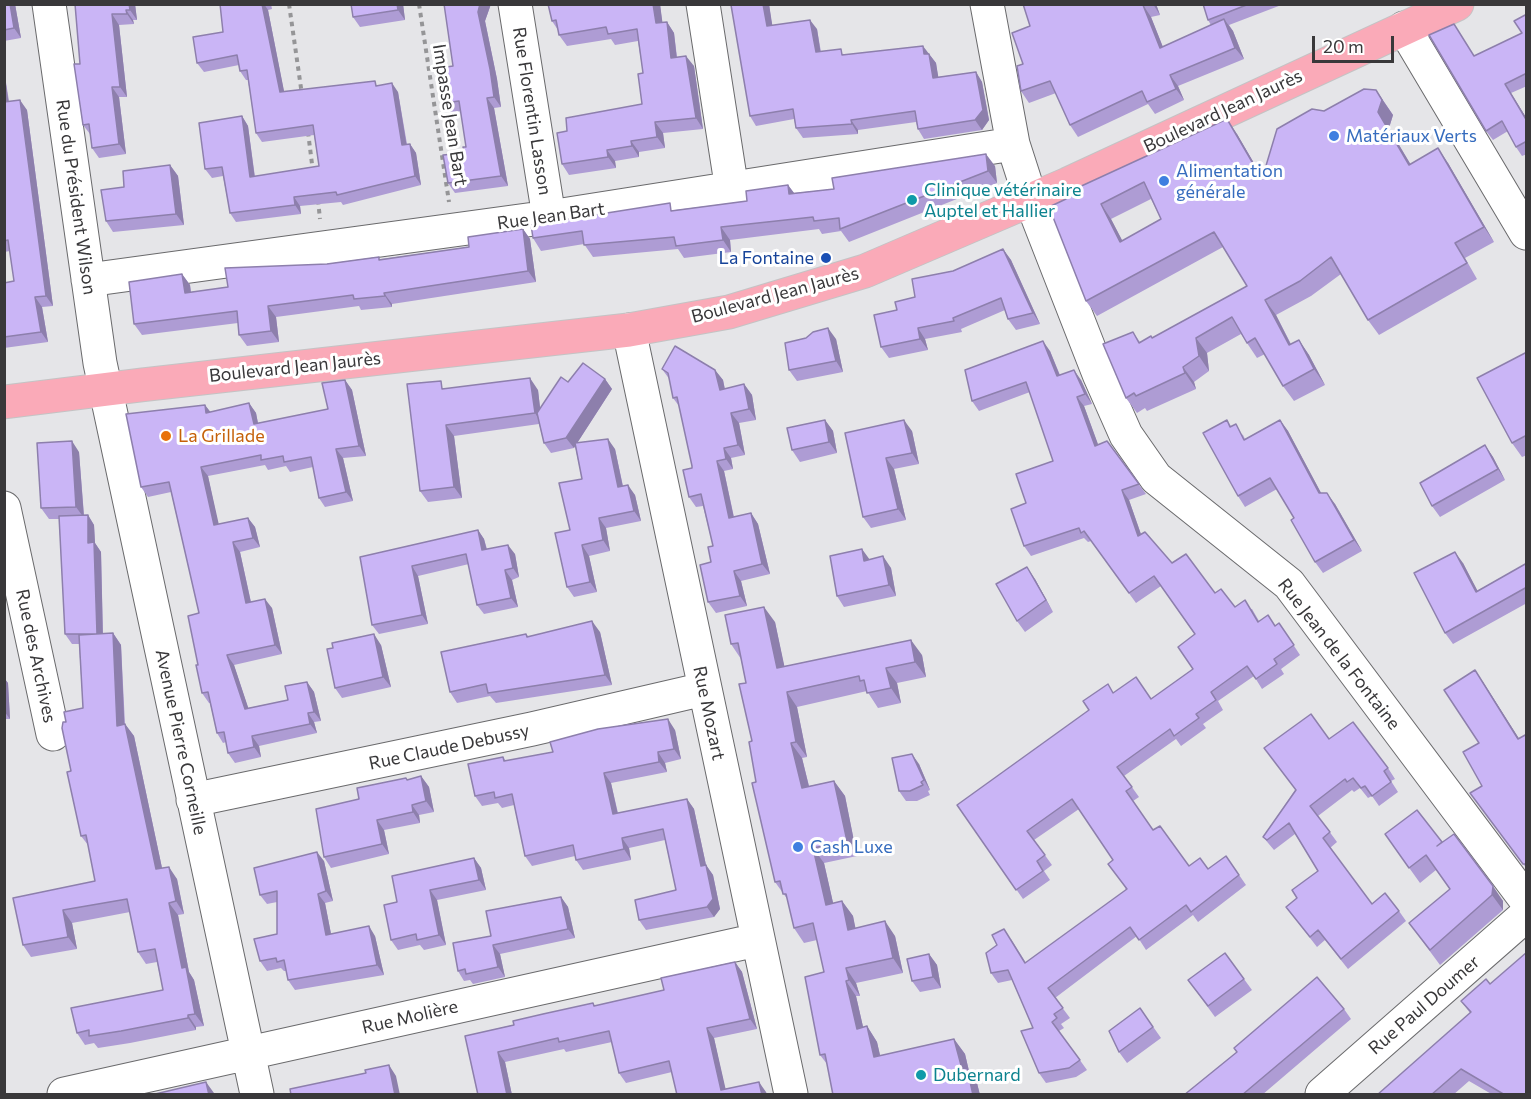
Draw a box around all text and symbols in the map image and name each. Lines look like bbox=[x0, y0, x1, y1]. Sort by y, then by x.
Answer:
scale bar bbox=[1315, 24, 1398, 62]
street label: Rue Florentin Lasson bbox=[508, 25, 556, 197]
text: 20 m bbox=[1323, 35, 1364, 57]
street label: Impasse Jean Bart bbox=[428, 42, 472, 188]
street label: Boulevard Jean Jaurès bbox=[1140, 65, 1306, 157]
street label: Rue du Président Wilson bbox=[52, 98, 100, 296]
place label: Matériaux Verts bbox=[1346, 125, 1477, 147]
marker: Matériaux Verts bbox=[1327, 129, 1341, 143]
place label: Alimentation générale bbox=[1176, 160, 1283, 202]
marker: Alimentation générale bbox=[1157, 174, 1171, 188]
place label: Clinique vétérinaire Auptel et Hallier bbox=[924, 179, 1082, 222]
marker: Clinique vétérinaire Auptel et Hallier bbox=[905, 193, 919, 207]
street label: Rue Jean Bart bbox=[496, 198, 606, 234]
place label: La Fontaine bbox=[719, 247, 814, 269]
marker: La Fontaine bbox=[819, 251, 833, 265]
street label: Boulevard Jean Jaurès bbox=[689, 262, 861, 328]
street label: Boulevard Jean Jaurès bbox=[208, 347, 382, 387]
place label: La Grillade bbox=[178, 425, 265, 447]
marker: La Grillade bbox=[159, 429, 173, 443]
street label: Rue Jean de la Fontaine bbox=[1273, 574, 1405, 734]
street label: Rue des Archives bbox=[11, 587, 61, 725]
street label: Avenue Pierre Corneille bbox=[151, 647, 211, 837]
street label: Rue Mozart bbox=[688, 664, 730, 762]
street label: Rue Claude Debussy bbox=[367, 719, 531, 775]
place label: Cash Luxe bbox=[810, 836, 893, 858]
marker: Cash Luxe bbox=[791, 840, 805, 854]
street label: Rue Paul Doumer bbox=[1364, 951, 1484, 1059]
street label: Rue Molière bbox=[360, 995, 460, 1039]
place label: Dubernard bbox=[933, 1064, 1021, 1086]
marker: Dubernard bbox=[914, 1068, 928, 1082]

